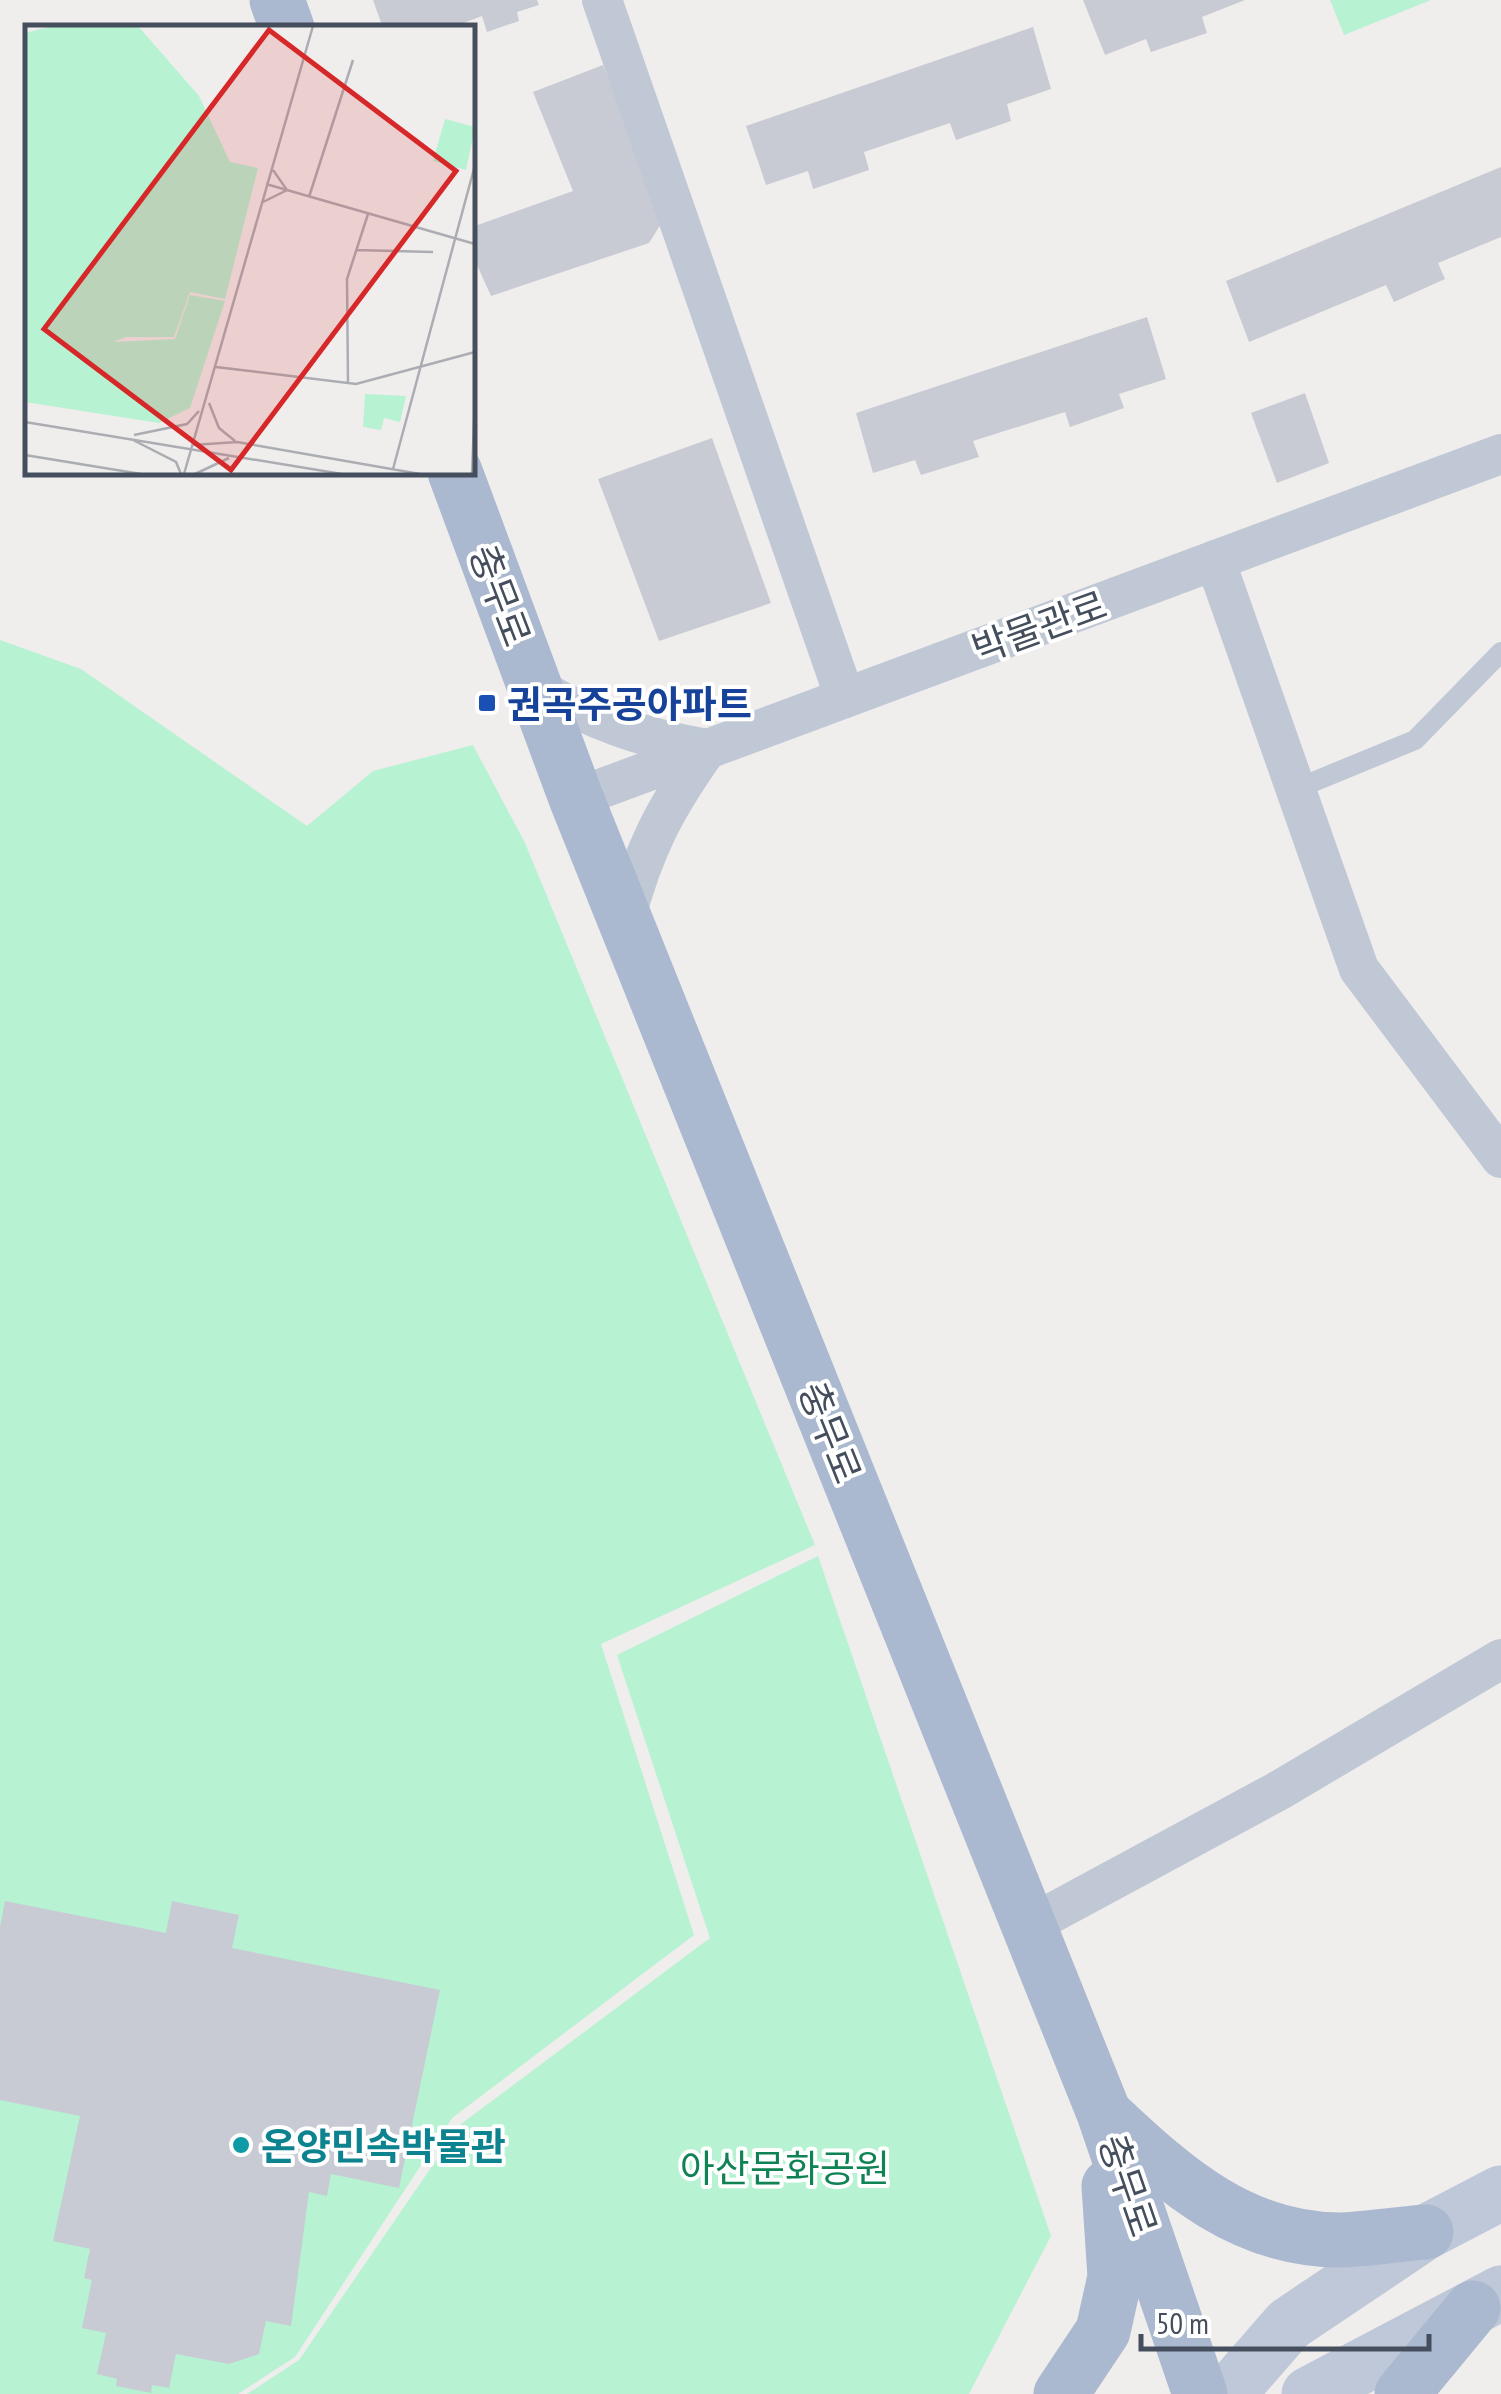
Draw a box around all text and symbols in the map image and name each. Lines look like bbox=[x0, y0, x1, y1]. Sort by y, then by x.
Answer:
inset map bbox=[25, 25, 475, 475]
street label: 충무로 bbox=[459, 537, 543, 653]
street label: 박물관로 bbox=[965, 579, 1113, 673]
place label: 권곡주공아파트 bbox=[507, 679, 752, 728]
marker: 권곡주공아파트 bbox=[476, 692, 498, 714]
street label: 충무로 bbox=[789, 1374, 873, 1490]
place label: 온양민속박물관 bbox=[261, 2121, 506, 2170]
street label: 충무로 bbox=[1089, 2127, 1169, 2243]
marker: 온양민속박물관 bbox=[230, 2134, 252, 2156]
park label: 아산문화공원 bbox=[680, 2143, 890, 2192]
scale bar bbox=[1141, 2289, 1428, 2351]
text: 50 m bbox=[1156, 2303, 1209, 2342]

